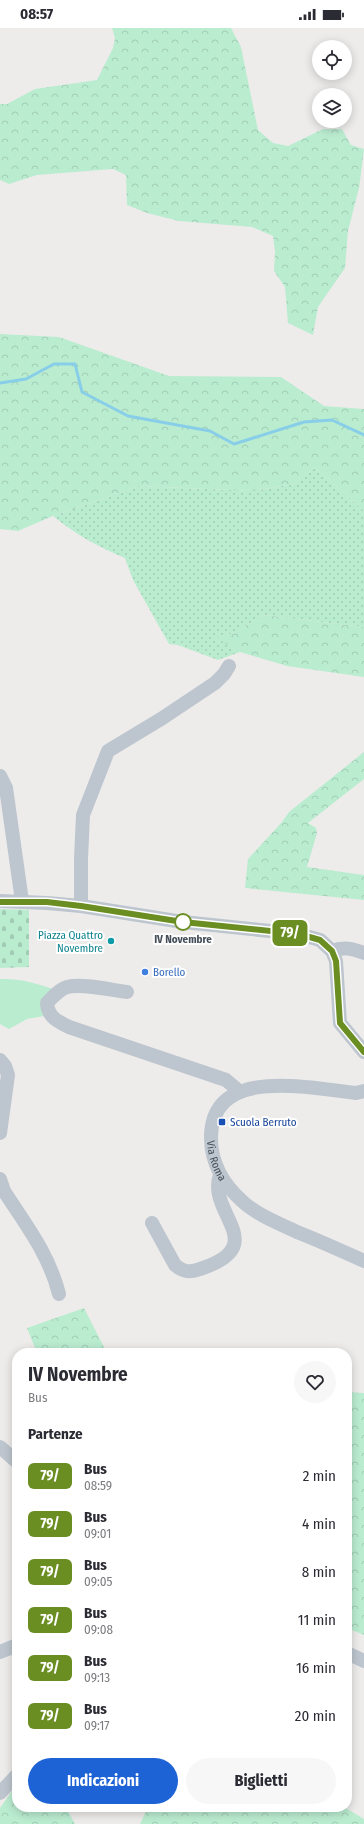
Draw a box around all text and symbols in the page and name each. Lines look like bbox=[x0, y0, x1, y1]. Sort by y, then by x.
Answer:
text: 08:57 bbox=[20, 5, 53, 23]
map controls bbox=[312, 40, 352, 128]
button: locate bbox=[312, 40, 352, 80]
button: layers bbox=[312, 88, 352, 128]
marker: IV Novembre bbox=[174, 913, 192, 931]
line badge: 79/ bbox=[267, 920, 313, 946]
text: 79/ bbox=[280, 924, 300, 941]
place label: Piazza Quattro Novembre bbox=[38, 929, 103, 955]
place label: IV Novembre bbox=[154, 933, 212, 946]
marker: Piazza Quattro Novembre bbox=[106, 936, 116, 946]
place label: Borello bbox=[153, 966, 186, 979]
marker: Borello bbox=[140, 967, 150, 977]
place label: Scuola Berruto bbox=[230, 1116, 297, 1129]
marker: Scuola Berruto bbox=[217, 1117, 227, 1127]
street label: Via Roma bbox=[204, 1140, 229, 1184]
button: heart bbox=[294, 1361, 336, 1403]
text: IV Novembre bbox=[28, 1363, 128, 1386]
text: Bus bbox=[28, 1390, 47, 1405]
text: Partenze bbox=[28, 1425, 83, 1443]
text: Bus bbox=[84, 1460, 107, 1478]
text: 79/ bbox=[40, 1467, 60, 1484]
text: 2 min bbox=[303, 1467, 336, 1485]
text: 08:59 bbox=[84, 1478, 112, 1493]
text: Bus bbox=[84, 1508, 107, 1526]
text: 79/ bbox=[40, 1515, 60, 1532]
text: 4 min bbox=[302, 1515, 336, 1533]
text: 09:01 bbox=[84, 1526, 111, 1541]
text: Bus bbox=[84, 1556, 107, 1574]
text: 79/ bbox=[40, 1563, 60, 1580]
text: 8 min bbox=[302, 1563, 336, 1581]
text: 09:05 bbox=[84, 1574, 112, 1589]
text: Bus bbox=[84, 1604, 107, 1622]
text: 79/ bbox=[40, 1611, 60, 1628]
text: 11 min bbox=[298, 1611, 336, 1629]
text: 09:08 bbox=[84, 1622, 113, 1637]
text: Bus bbox=[84, 1652, 107, 1670]
text: 79/ bbox=[40, 1659, 60, 1676]
text: 16 min bbox=[296, 1659, 336, 1677]
text: 09:13 bbox=[84, 1670, 110, 1685]
text: Bus bbox=[84, 1700, 107, 1718]
text: 79/ bbox=[40, 1707, 60, 1724]
text: 20 min bbox=[295, 1707, 336, 1725]
text: 09:17 bbox=[84, 1718, 110, 1733]
button: Indicazioni bbox=[28, 1758, 178, 1804]
button: Biglietti bbox=[186, 1758, 336, 1804]

